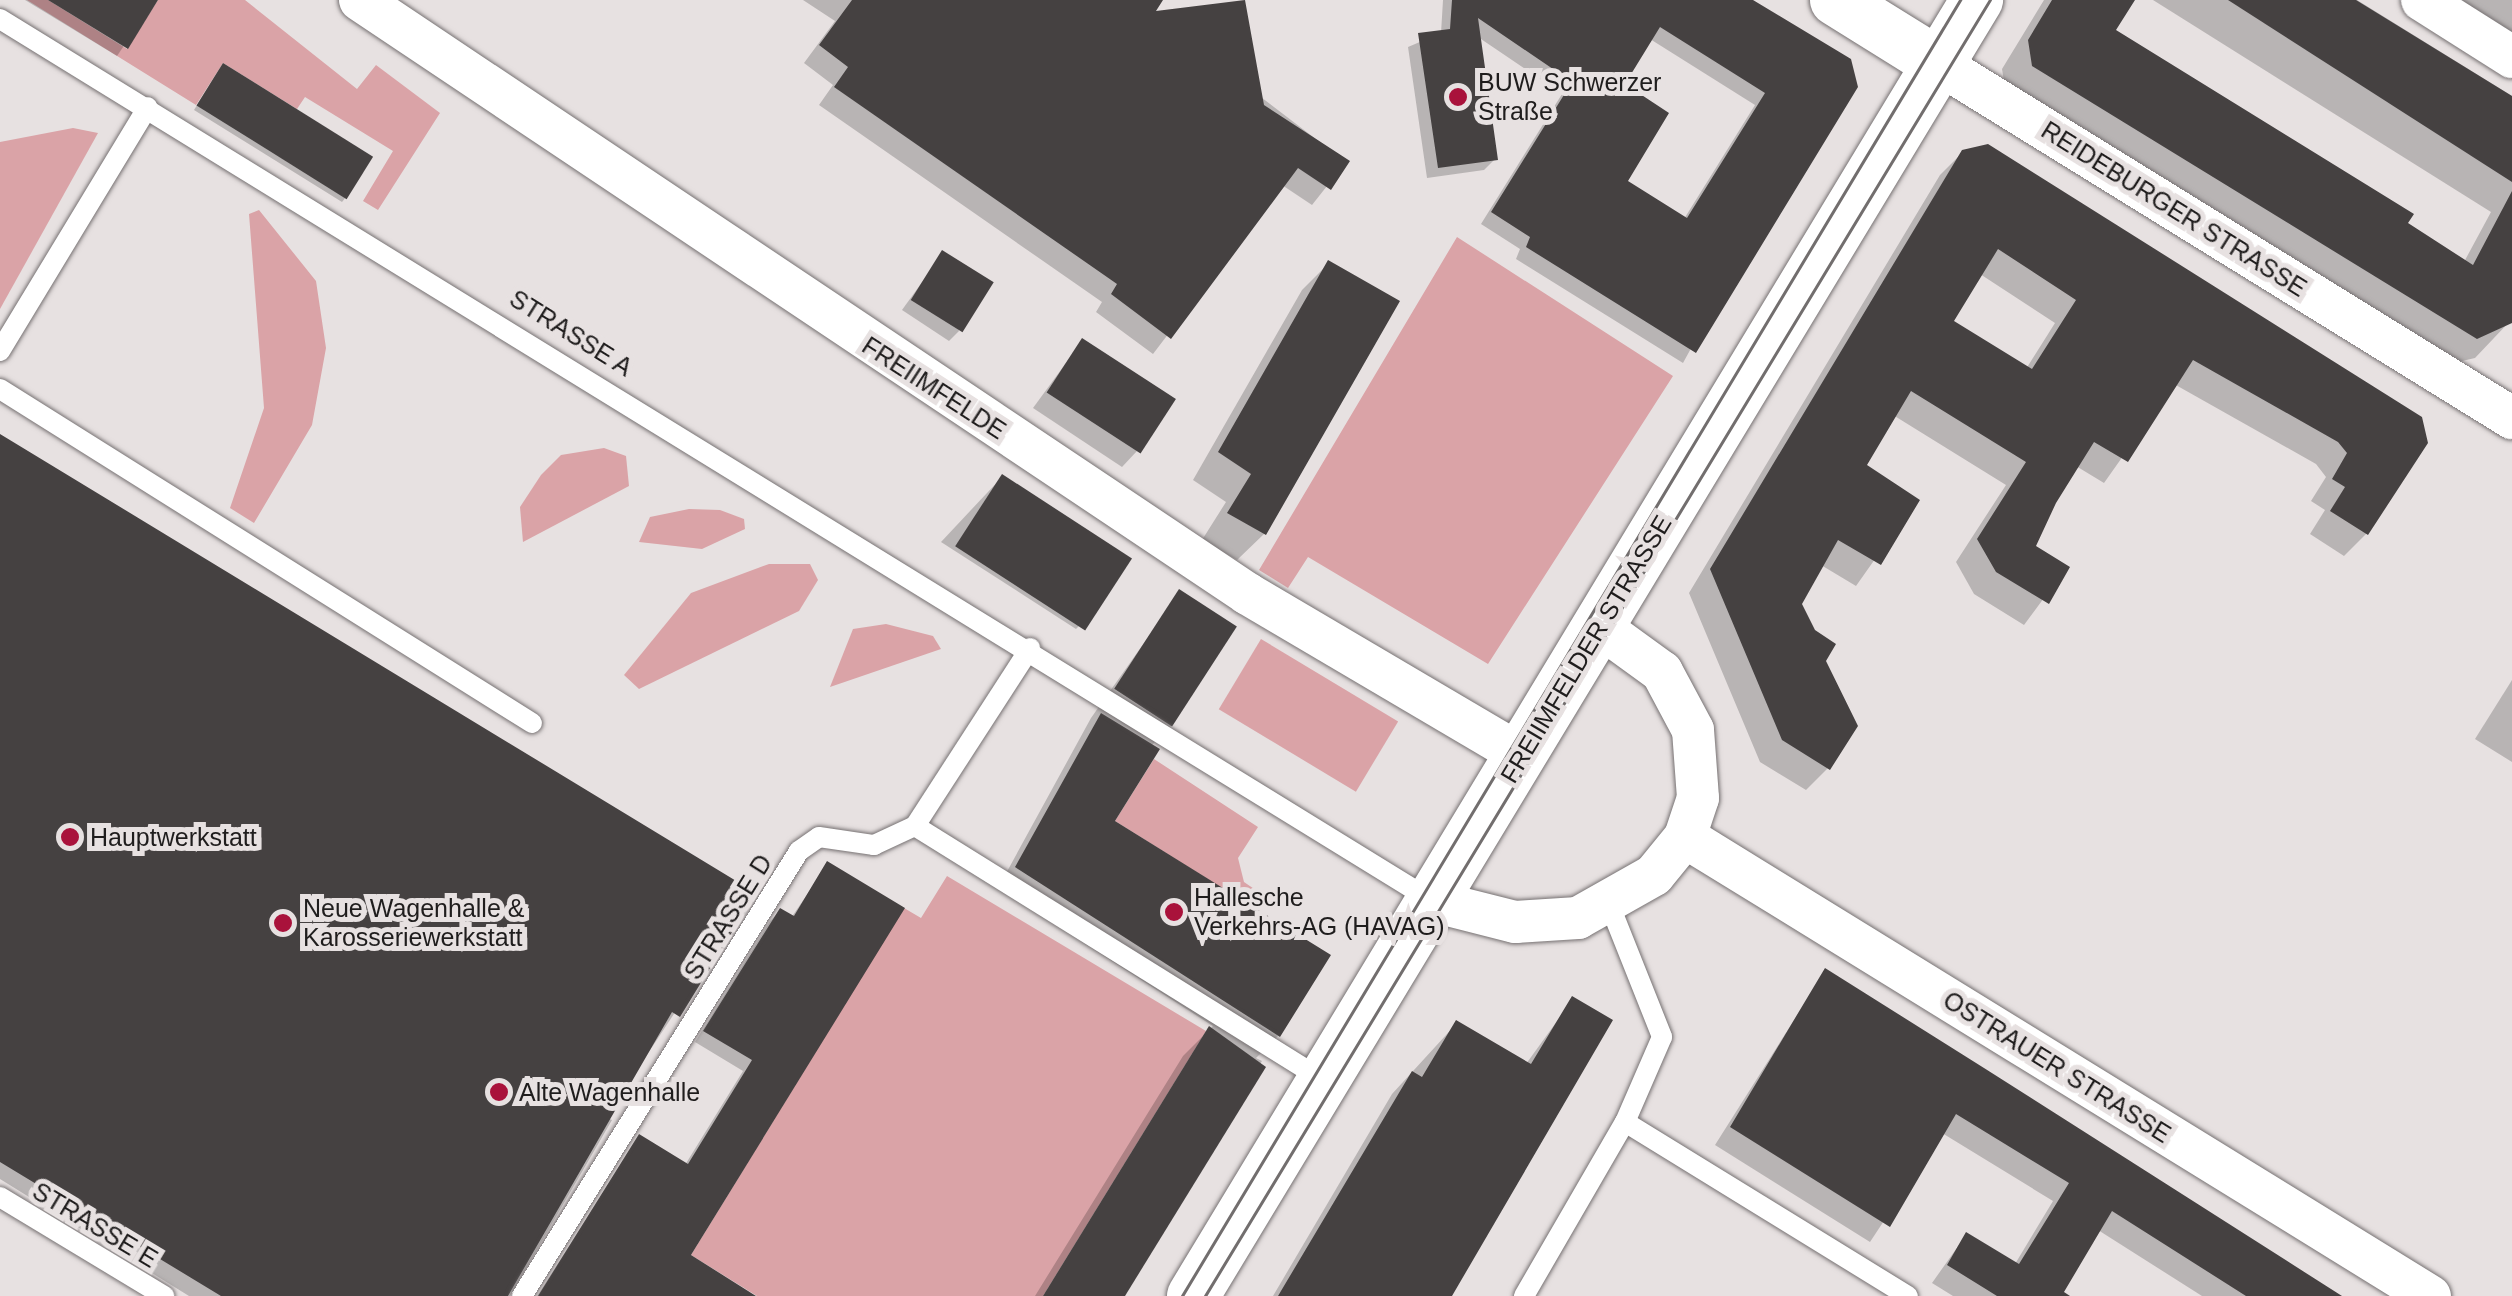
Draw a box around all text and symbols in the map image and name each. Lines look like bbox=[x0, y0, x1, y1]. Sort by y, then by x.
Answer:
place label: BUW Schwerzer Straße bbox=[1478, 68, 1661, 127]
marker: BUW Schwerzer Straße bbox=[1447, 86, 1469, 108]
street label: REIDEBURGER STRASSE bbox=[2036, 115, 2312, 303]
street label: STRASSE A bbox=[504, 283, 638, 383]
street label: FREIIMFELDE bbox=[857, 330, 1011, 446]
street label: FREIIMFELDER STRASSE bbox=[1494, 510, 1678, 788]
place label: Hauptwerkstatt bbox=[90, 822, 257, 852]
marker: Hauptwerkstatt bbox=[59, 826, 81, 848]
street label: STRASSE D bbox=[678, 849, 778, 985]
place label: Hallesche Verkehrs-AG (HAVAG) bbox=[1194, 883, 1445, 942]
place label: Neue Wagenhalle & Karosseriewerkstatt bbox=[303, 894, 524, 953]
marker: Hallesche Verkehrs-AG (HAVAG) bbox=[1163, 901, 1185, 923]
marker: Neue Wagenhalle & Karosseriewerkstatt bbox=[272, 912, 294, 934]
street label: OSTRAUER STRASSE bbox=[1938, 985, 2176, 1149]
place label: Alte Wagenhalle bbox=[519, 1077, 700, 1107]
marker: Alte Wagenhalle bbox=[488, 1081, 510, 1103]
street label: STRASSE E bbox=[27, 1176, 163, 1274]

